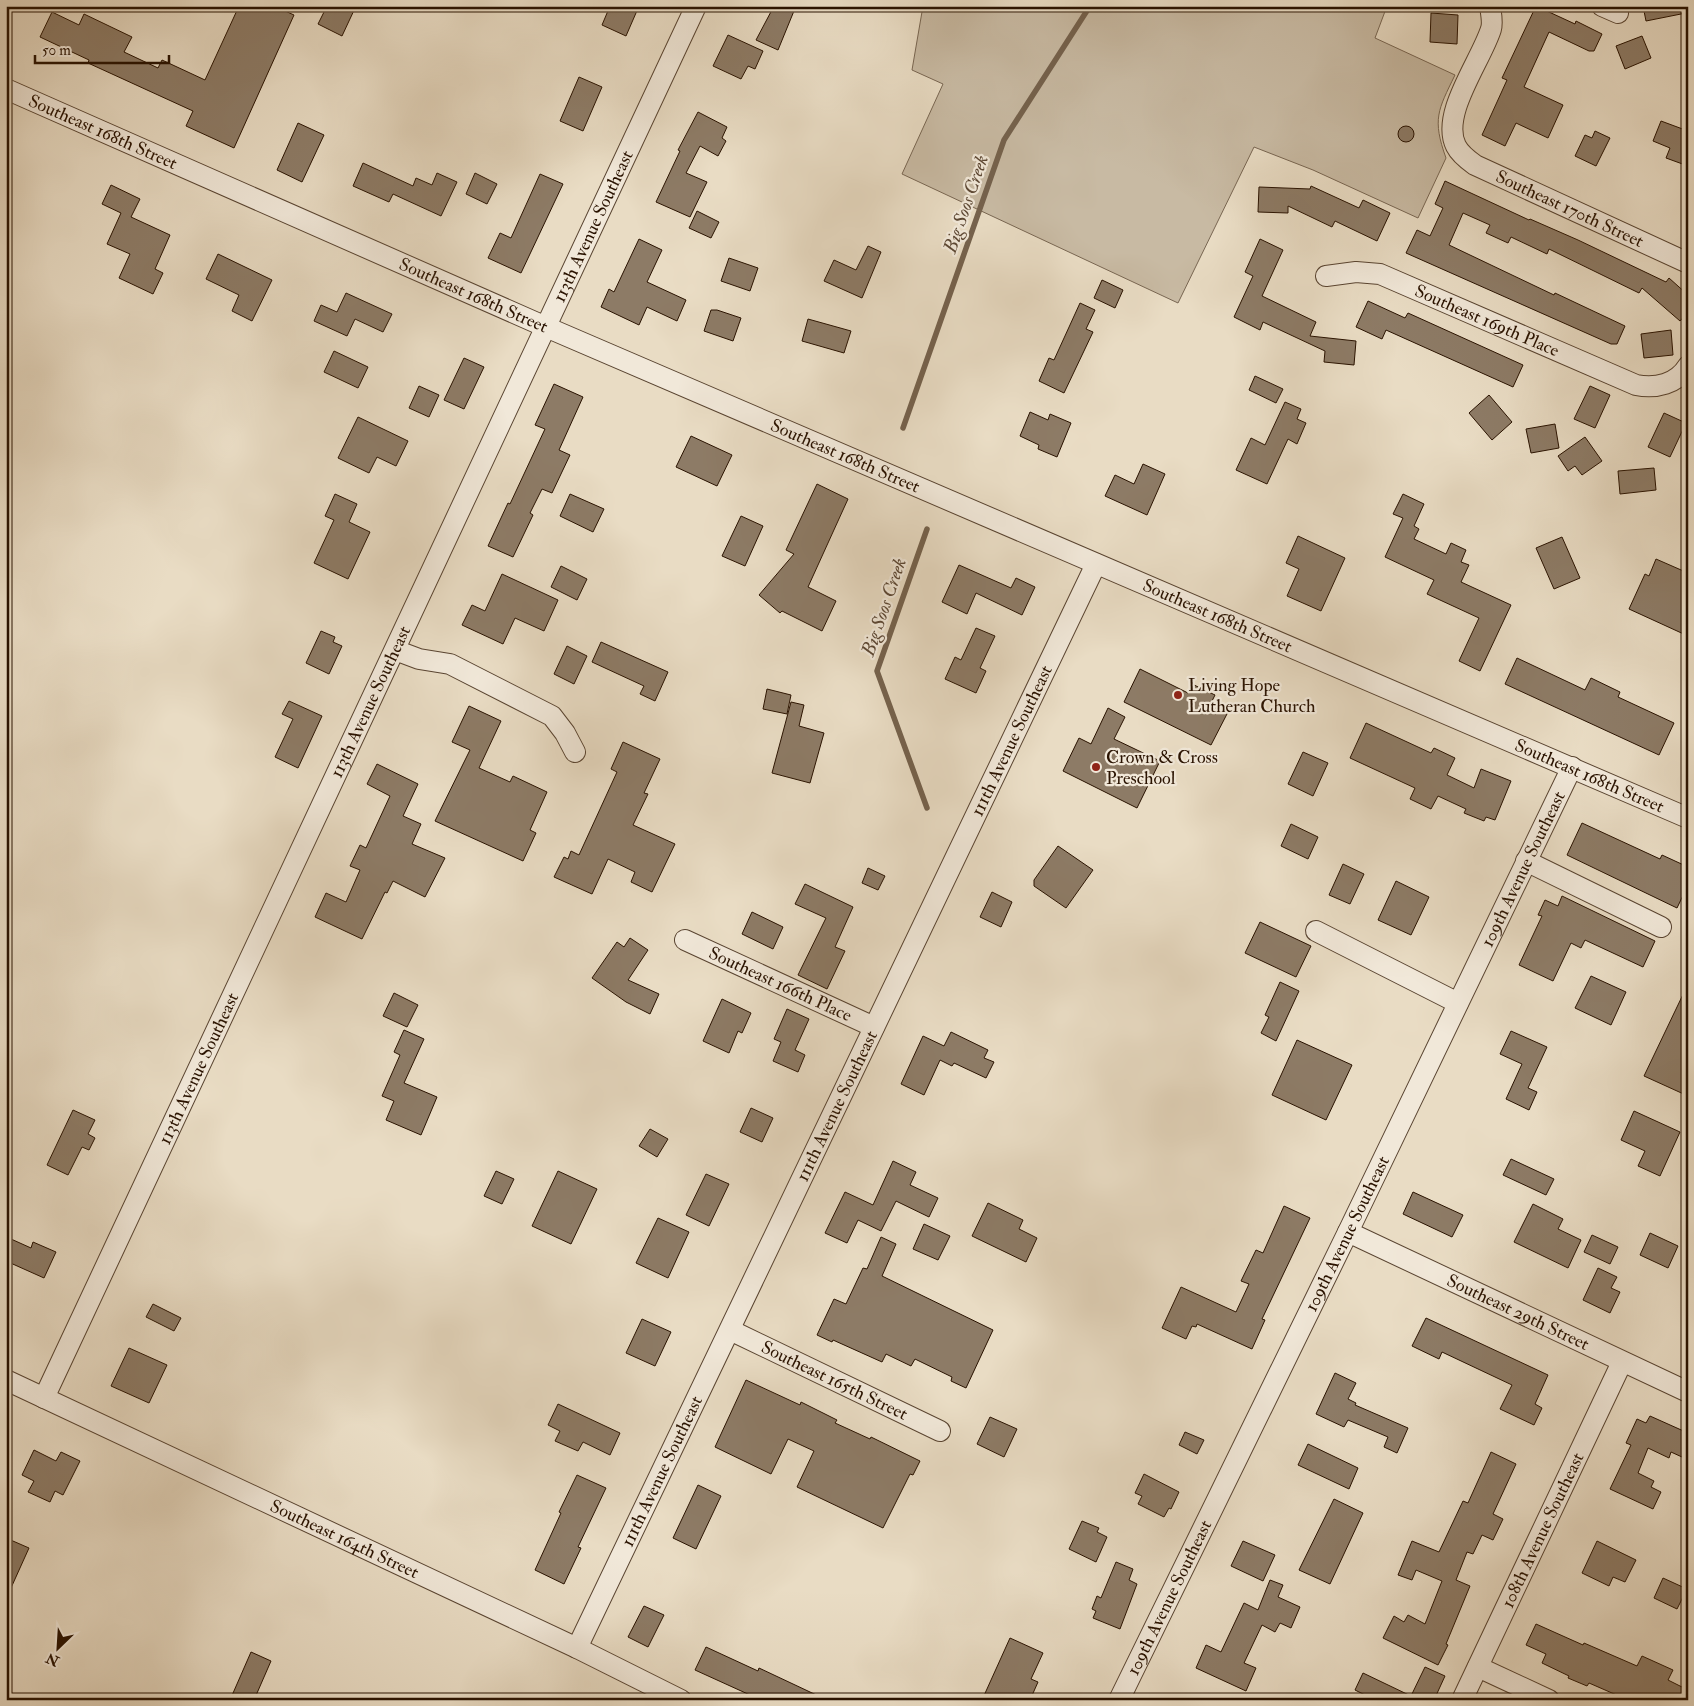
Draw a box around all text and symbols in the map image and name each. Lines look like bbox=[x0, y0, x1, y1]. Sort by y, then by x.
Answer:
scale bar bbox=[35, 32, 169, 64]
text: 50 m bbox=[42, 41, 71, 60]
street label: Southeast 168th Street bbox=[25, 89, 181, 175]
street label: 113th Avenue Southeast bbox=[547, 146, 638, 306]
water label: Big Soos Creek bbox=[938, 152, 994, 257]
street label: Southeast 170th Street bbox=[1492, 165, 1648, 253]
street label: Southeast 168th Street bbox=[396, 252, 552, 338]
street label: Southeast 169th Place bbox=[1411, 279, 1563, 362]
street label: Southeast 168th Street bbox=[767, 413, 924, 498]
water label: Big Soos Creek bbox=[856, 555, 912, 660]
street label: Southeast 168th Street bbox=[1139, 573, 1296, 658]
street label: 113th Avenue Southeast bbox=[325, 622, 416, 781]
street label: 111th Avenue Southeast bbox=[966, 661, 1057, 820]
place label: Living Hope Lutheran Church bbox=[1188, 674, 1316, 718]
marker: Living Hope Lutheran Church bbox=[1172, 689, 1184, 701]
street label: Southeast 168th Street bbox=[1511, 733, 1668, 818]
place label: Crown & Cross Preschool bbox=[1106, 746, 1218, 790]
marker: Crown & Cross Preschool bbox=[1090, 761, 1102, 773]
street label: 109th Avenue Southeast bbox=[1476, 787, 1570, 951]
street label: Southeast 166th Place bbox=[705, 941, 856, 1027]
street label: 113th Avenue Southeast bbox=[153, 989, 244, 1148]
street label: 111th Avenue Southeast bbox=[791, 1027, 883, 1185]
street label: 109th Avenue Southeast bbox=[1299, 1152, 1394, 1315]
street label: Southeast 29th Street bbox=[1443, 1269, 1593, 1355]
street label: Southeast 165th Street bbox=[758, 1335, 912, 1425]
street label: 111th Avenue Southeast bbox=[616, 1392, 708, 1550]
street label: 108th Avenue Southeast bbox=[1496, 1449, 1589, 1611]
street label: Southeast 164th Street bbox=[267, 1494, 423, 1584]
street label: 109th Avenue Southeast bbox=[1121, 1516, 1217, 1679]
north arrow bbox=[32, 1624, 82, 1674]
text: N bbox=[43, 1649, 63, 1670]

